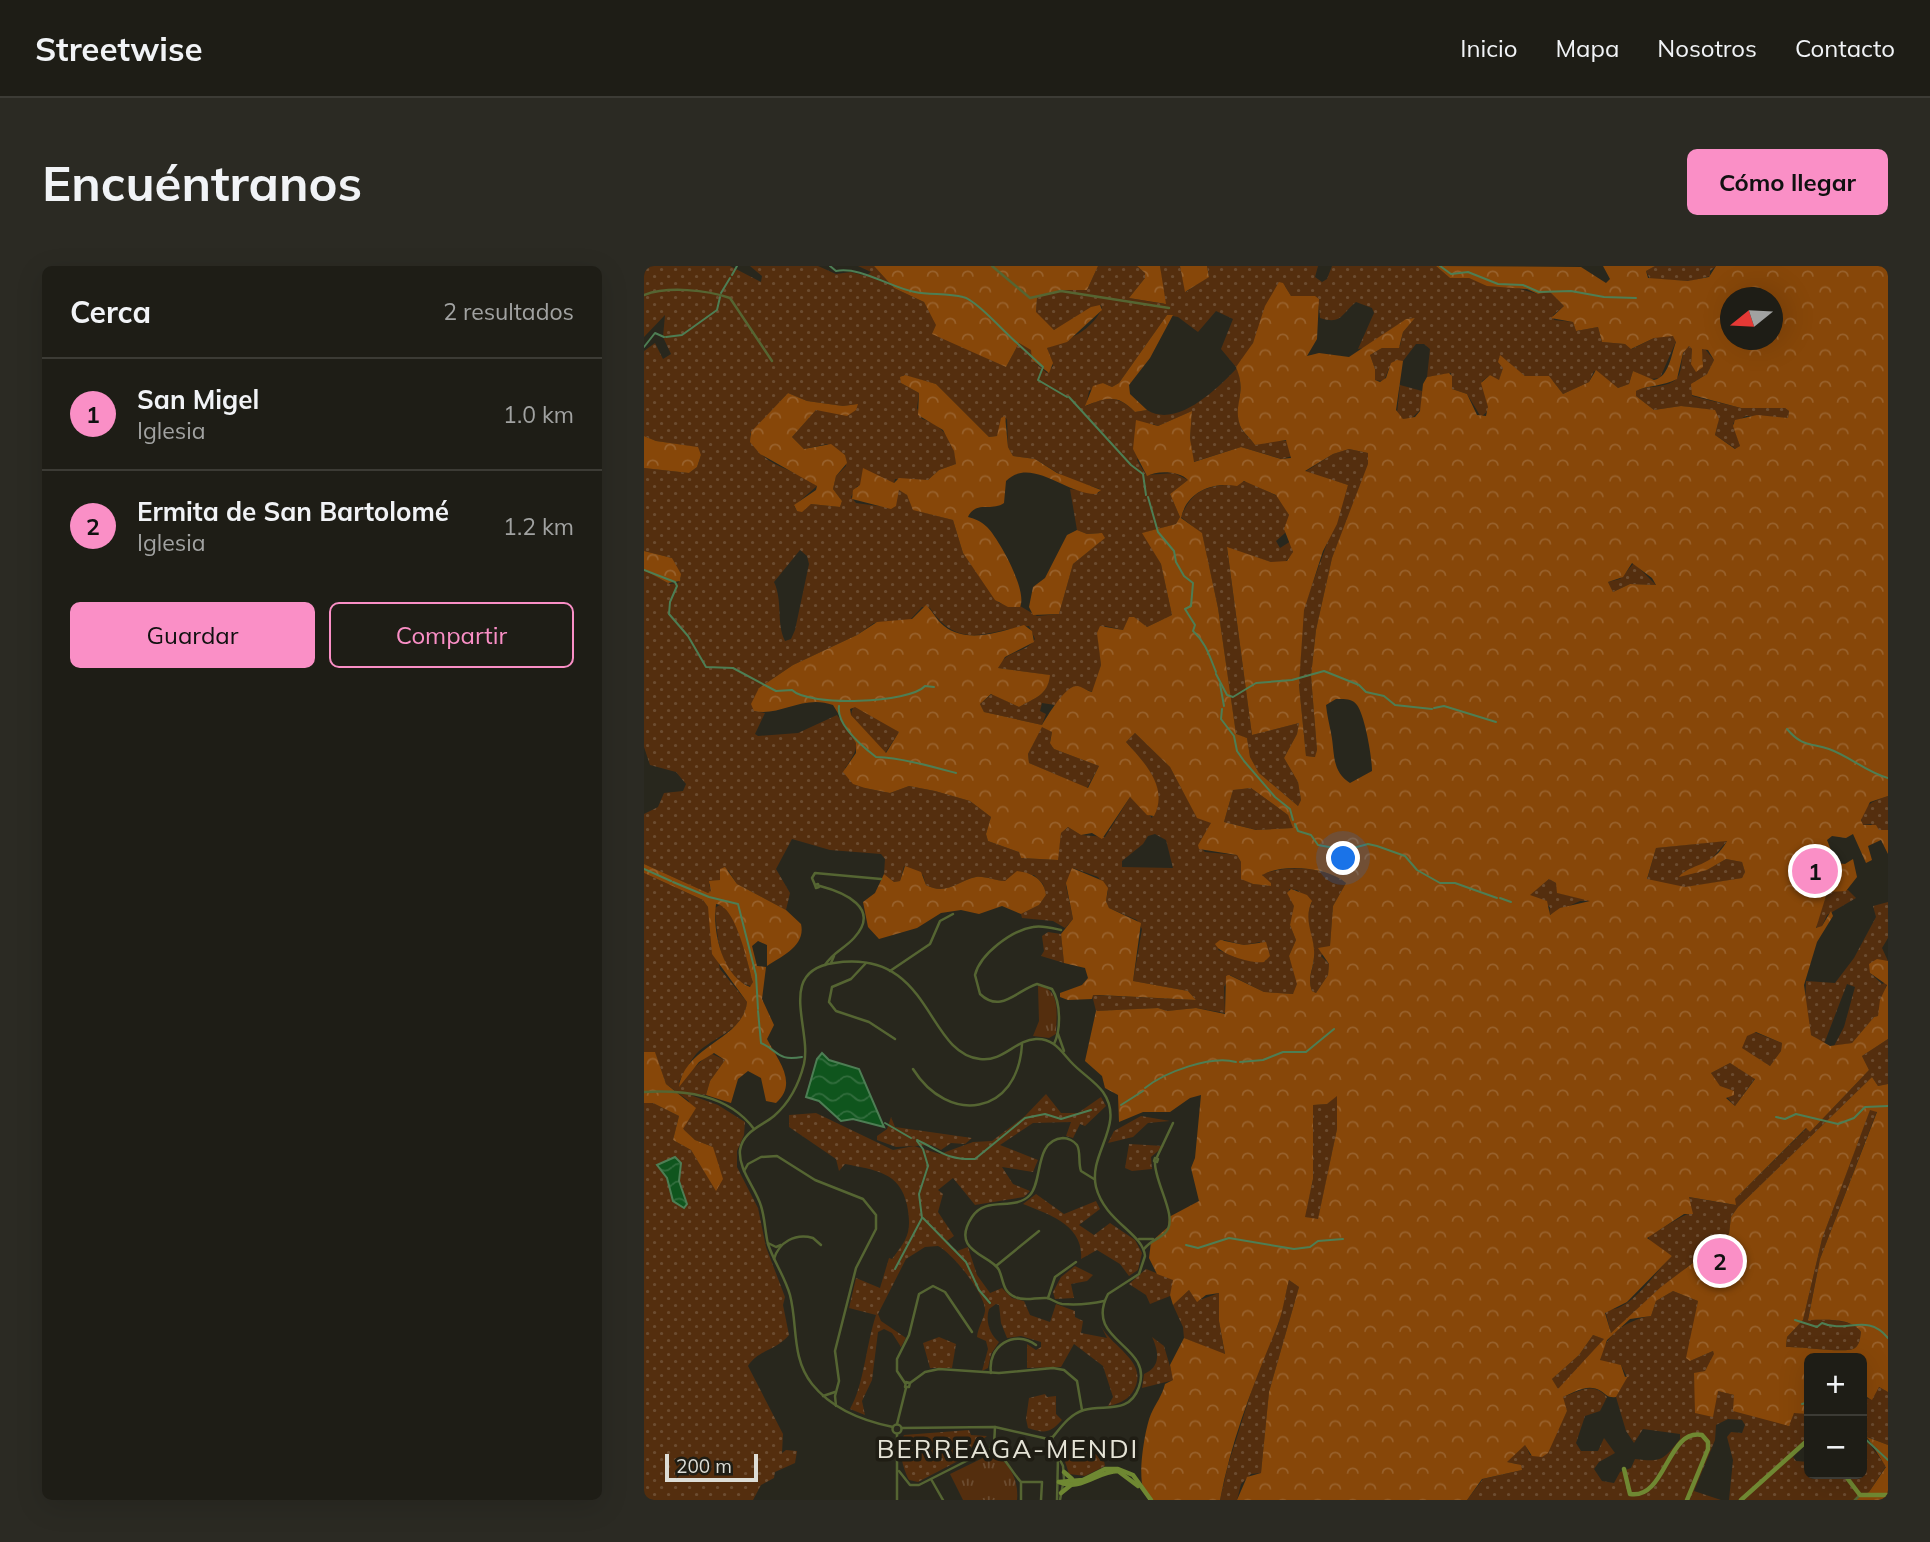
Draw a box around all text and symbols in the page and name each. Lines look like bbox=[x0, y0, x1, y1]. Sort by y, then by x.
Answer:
text: Streetwise bbox=[35, 28, 203, 69]
text: Inicio bbox=[1460, 33, 1517, 63]
text: Mapa bbox=[1555, 33, 1619, 63]
text: Nosotros bbox=[1657, 33, 1757, 63]
text: Contacto bbox=[1795, 33, 1895, 63]
button: Cómo llegar bbox=[1687, 149, 1888, 215]
text: Encuéntranos bbox=[42, 152, 362, 213]
north arrow bbox=[1720, 287, 1783, 350]
text: Cerca bbox=[70, 293, 151, 331]
text: 2 resultados bbox=[443, 297, 574, 326]
text: San Migel bbox=[137, 383, 259, 416]
text: 1 bbox=[86, 400, 100, 429]
text: 1.0 km bbox=[503, 400, 574, 429]
text: Iglesia bbox=[137, 416, 206, 445]
text: Ermita de San Bartolomé bbox=[137, 495, 449, 528]
text: 2 bbox=[86, 512, 100, 541]
text: 1.2 km bbox=[503, 512, 574, 541]
text: Iglesia bbox=[137, 528, 206, 557]
button: Guardar bbox=[70, 602, 315, 668]
button: Compartir bbox=[329, 602, 574, 668]
your location bbox=[1326, 841, 1360, 875]
pin: 1 bbox=[1792, 845, 1838, 897]
pin: 2 bbox=[1697, 1235, 1743, 1287]
map controls bbox=[1804, 1353, 1867, 1479]
button: + bbox=[1804, 1353, 1867, 1416]
button: − bbox=[1804, 1416, 1867, 1479]
district label: BERREAGA-MENDI bbox=[877, 1432, 1139, 1465]
scale bar bbox=[665, 1451, 758, 1483]
text: 200 m bbox=[676, 1454, 732, 1478]

